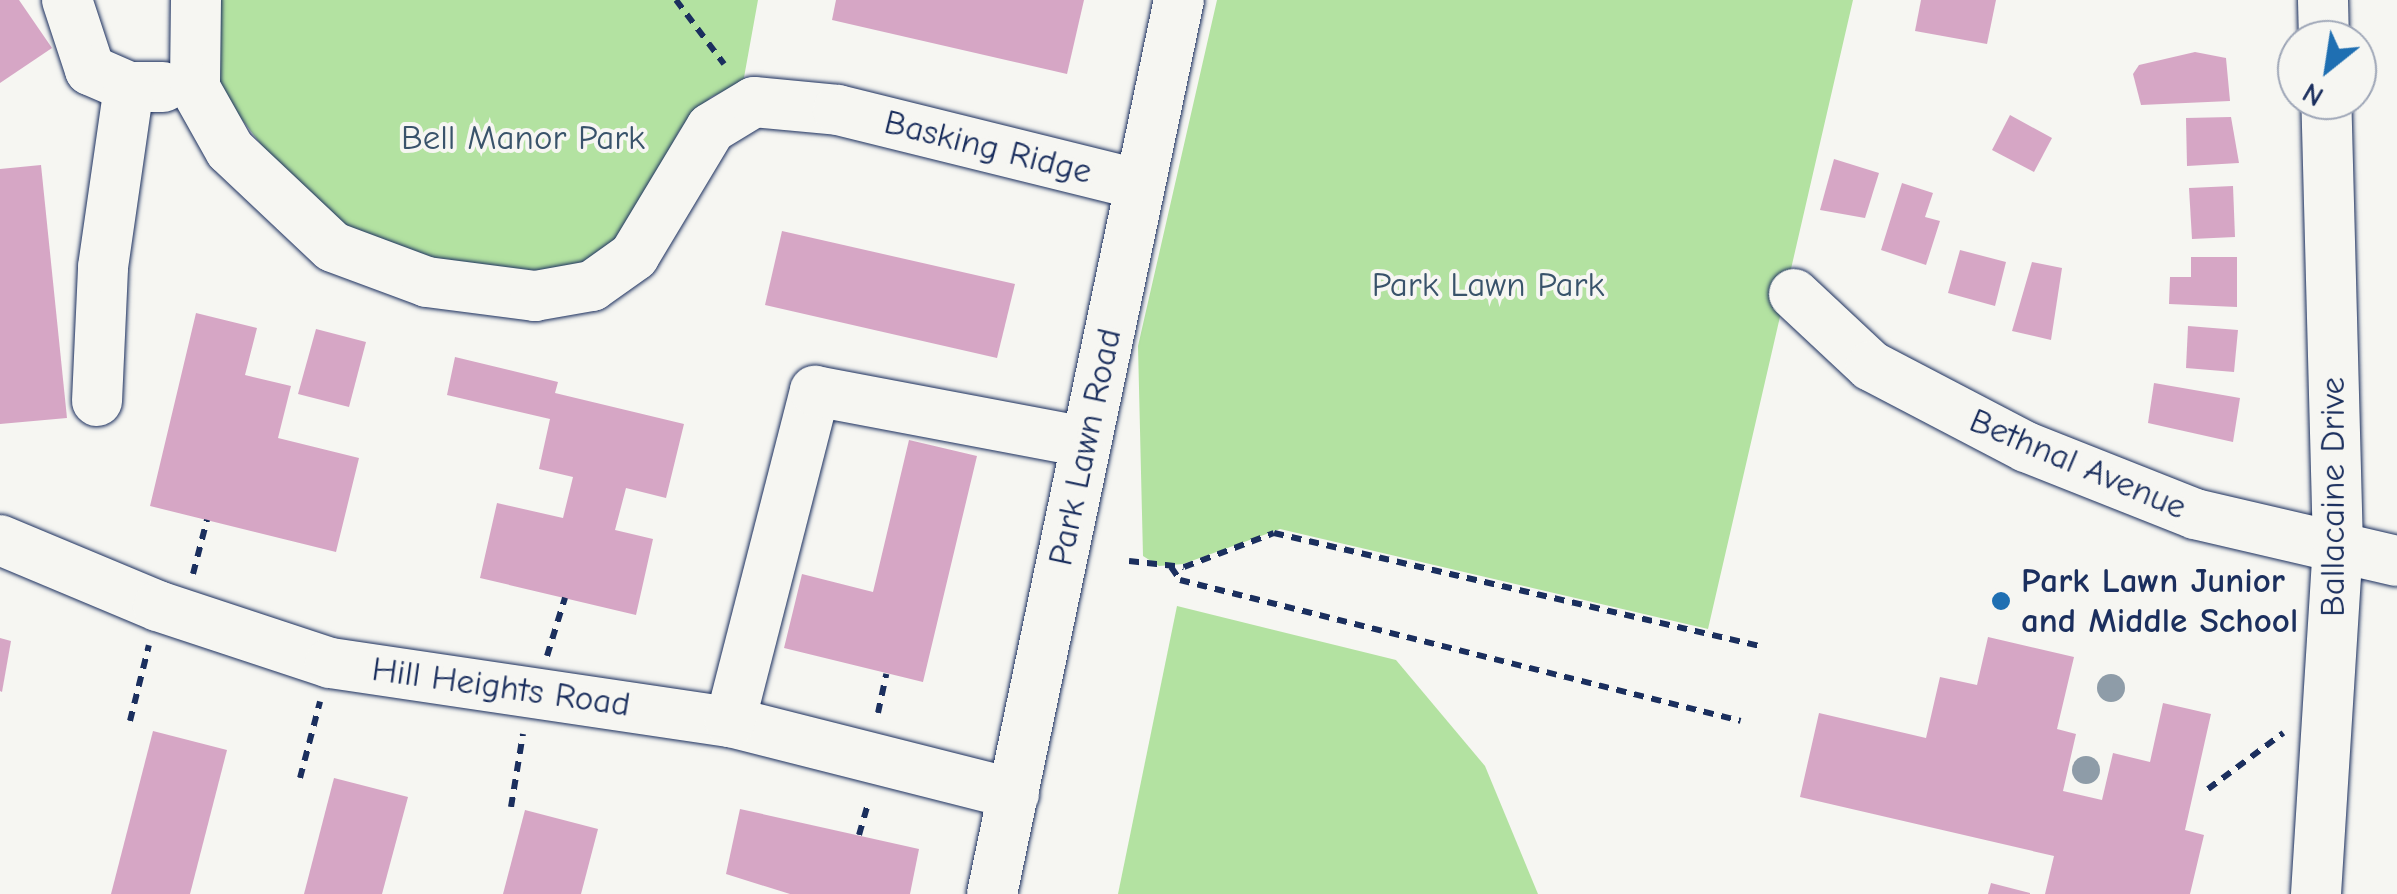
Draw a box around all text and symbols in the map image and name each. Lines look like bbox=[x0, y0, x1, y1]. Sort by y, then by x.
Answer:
north arrow bbox=[2277, 20, 2377, 120]
text: N bbox=[2297, 76, 2329, 113]
street label: Basking Ridge bbox=[880, 101, 1096, 193]
park label: Bell Manor Park bbox=[401, 117, 645, 159]
park label: Park Lawn Park bbox=[1372, 264, 1604, 306]
street label: Park Lawn Road bbox=[1039, 325, 1131, 569]
street label: Ballacaine Drive bbox=[2312, 377, 2354, 617]
street label: Bethnal Avenue bbox=[1963, 399, 2193, 529]
place label: Park Lawn Junior and Middle School bbox=[2021, 560, 2298, 642]
marker: Park Lawn Junior and Middle School bbox=[1990, 590, 2012, 612]
street label: Hill Heights Road bbox=[369, 648, 633, 726]

